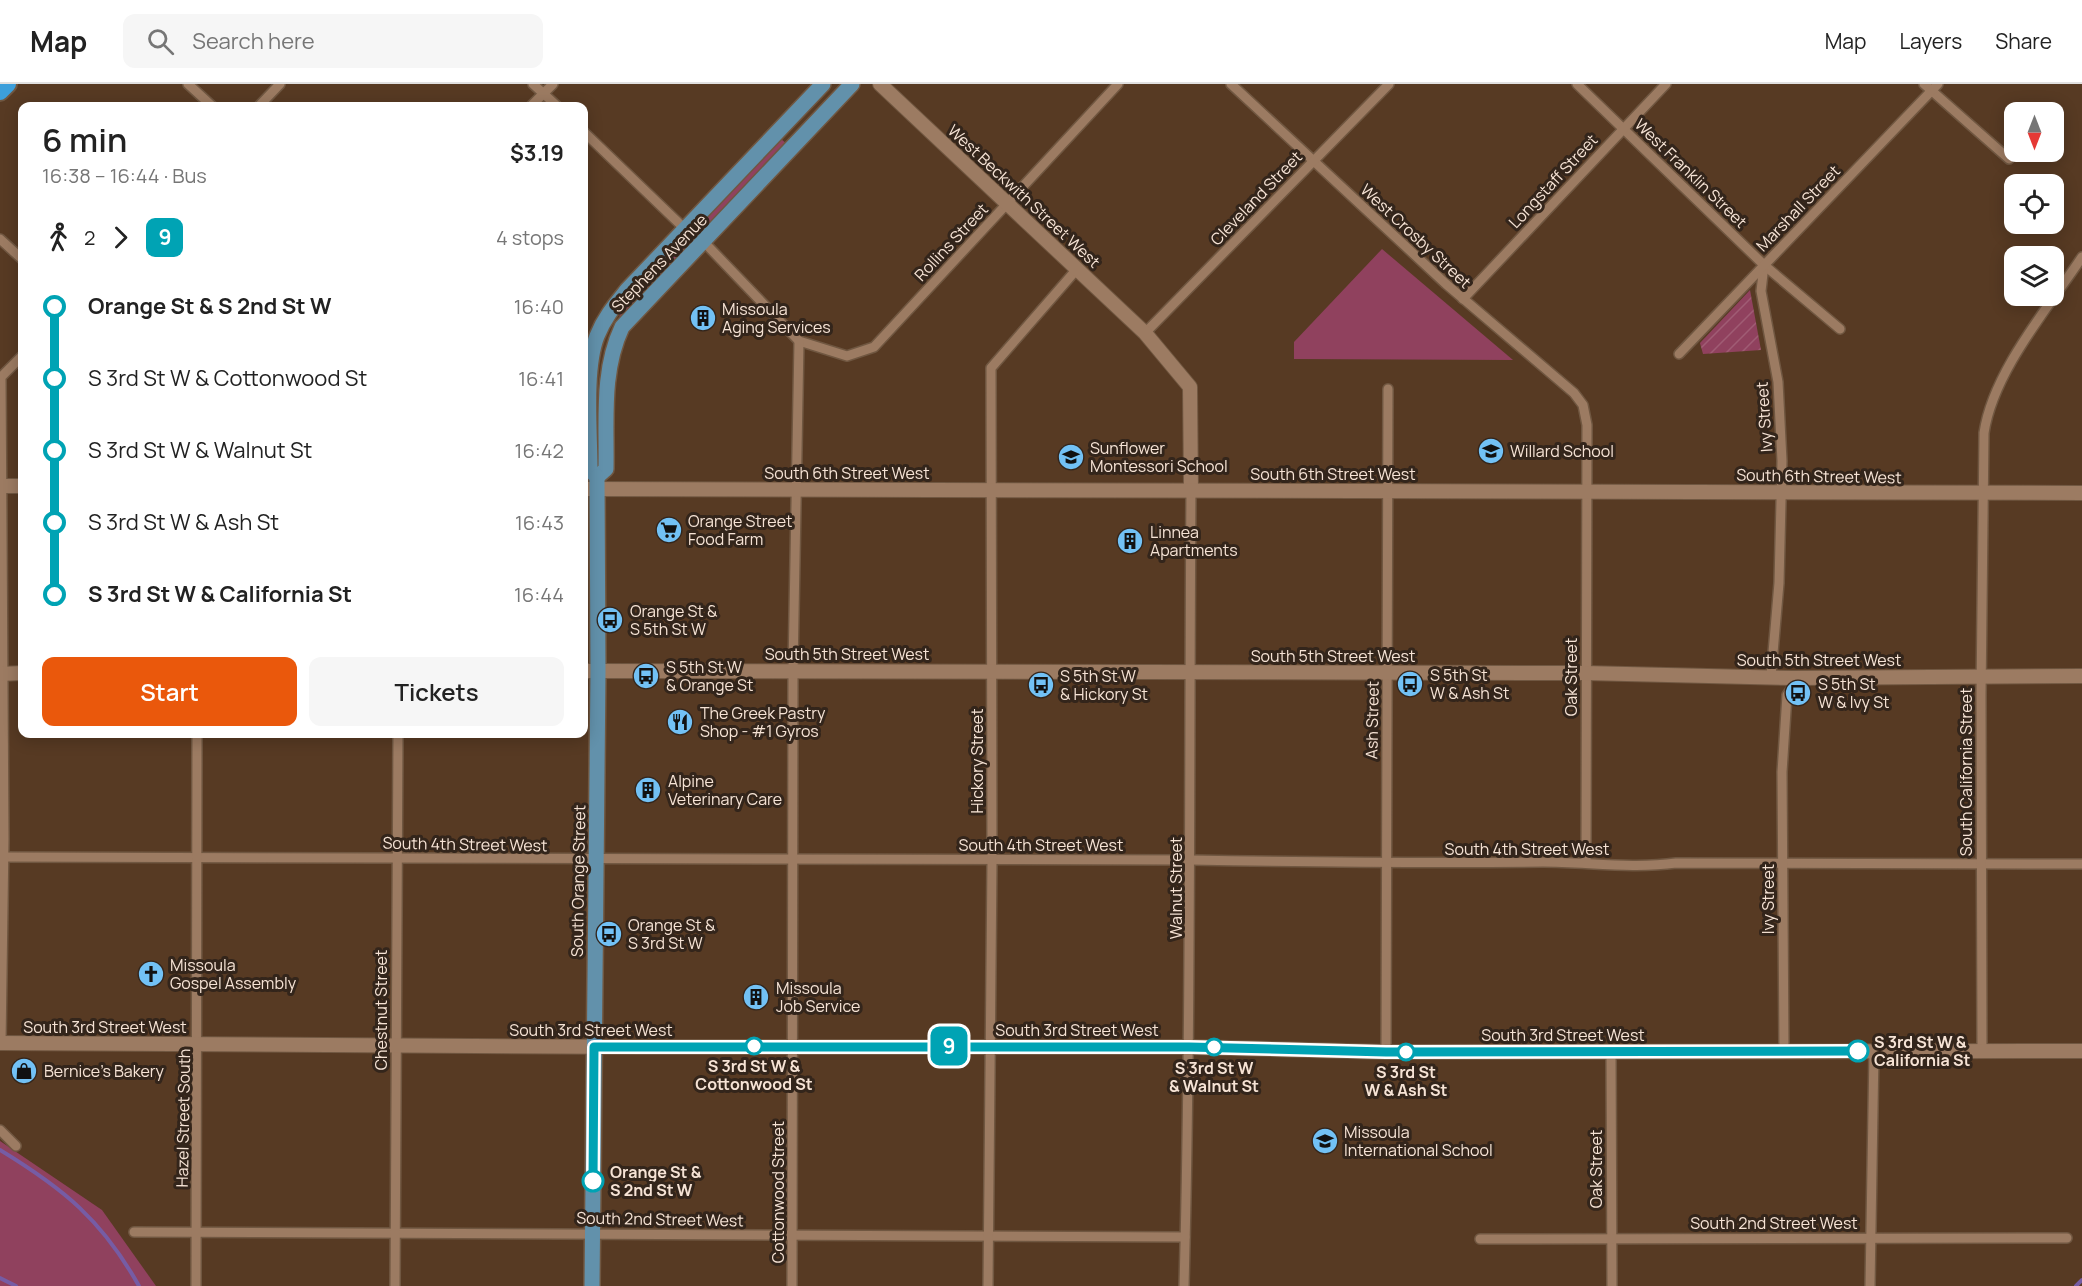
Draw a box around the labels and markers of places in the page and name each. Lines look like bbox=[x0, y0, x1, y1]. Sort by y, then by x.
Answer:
place label: Missoula Aging Services bbox=[722, 298, 831, 338]
building icon: Missoula Aging Services bbox=[688, 303, 718, 333]
school or university icon: Willard School bbox=[1476, 436, 1506, 466]
place label: Sunflower Montessori School bbox=[1090, 437, 1228, 477]
place label: Willard School bbox=[1510, 440, 1614, 462]
school or university icon: Sunflower Montessori School bbox=[1056, 442, 1086, 472]
place label: Orange Street Food Farm bbox=[688, 510, 792, 550]
supermarket icon: Orange Street Food Farm bbox=[654, 515, 684, 545]
place label: Linnea Apartments bbox=[1150, 521, 1238, 561]
building icon: Linnea Apartments bbox=[1115, 526, 1145, 556]
place label: Orange St & S 5th St W bbox=[630, 600, 718, 640]
bus stop icon: Orange St & S 5th St W bbox=[595, 605, 625, 635]
place label: S 5th St W & Orange St bbox=[666, 656, 753, 696]
bus stop icon: S 5th St W & Orange St bbox=[631, 661, 661, 691]
place label: S 5th St W & Ash St bbox=[1430, 664, 1509, 704]
place label: S 5th St W & Hickory St bbox=[1060, 665, 1148, 705]
bus stop icon: S 5th St W & Ash St bbox=[1395, 669, 1425, 699]
bus stop icon: S 5th St W & Hickory St bbox=[1026, 670, 1056, 700]
place label: S 5th St W & Ivy St bbox=[1818, 673, 1890, 713]
bus stop icon: S 5th St W & Ivy St bbox=[1783, 678, 1813, 708]
place label: The Greek Pastry Shop - #1 Gyros bbox=[700, 702, 826, 742]
restaurant icon: The Greek Pastry Shop - #1 Gyros bbox=[665, 707, 695, 737]
place label: Alpine Veterinary Care bbox=[668, 770, 782, 810]
building icon: Alpine Veterinary Care bbox=[633, 775, 663, 805]
place label: Orange St & S 3rd St W bbox=[628, 914, 716, 954]
bus stop icon: Orange St & S 3rd St W bbox=[594, 919, 624, 949]
place label: Missoula Gospel Assembly bbox=[170, 954, 297, 994]
church icon: Missoula Gospel Assembly bbox=[136, 959, 166, 989]
place label: Missoula Job Service bbox=[776, 977, 860, 1017]
building icon: Missoula Job Service bbox=[741, 982, 771, 1012]
place label: S 3rd St W & California St bbox=[1874, 1031, 1970, 1071]
marker: S 3rd St W & Cottonwood St bbox=[745, 1037, 763, 1055]
marker: S 3rd St W & Walnut St bbox=[1205, 1038, 1223, 1056]
marker: S 3rd St W & California St bbox=[1847, 1040, 1869, 1062]
marker: S 3rd St W & Ash St bbox=[1397, 1043, 1415, 1061]
place label: S 3rd St W & Cottonwood St bbox=[695, 1055, 813, 1095]
shop icon: Bernice's Bakery bbox=[9, 1056, 39, 1086]
place label: S 3rd St W & Walnut St bbox=[1169, 1057, 1259, 1097]
place label: Bernice's Bakery bbox=[44, 1060, 164, 1082]
place label: S 3rd St W & Ash St bbox=[1365, 1061, 1447, 1101]
place label: Missoula International School bbox=[1344, 1121, 1493, 1161]
school or university icon: Missoula International School bbox=[1310, 1126, 1340, 1156]
place label: Orange St & S 2nd St W bbox=[610, 1161, 702, 1201]
marker: Orange St & S 2nd St W bbox=[582, 1170, 604, 1192]

